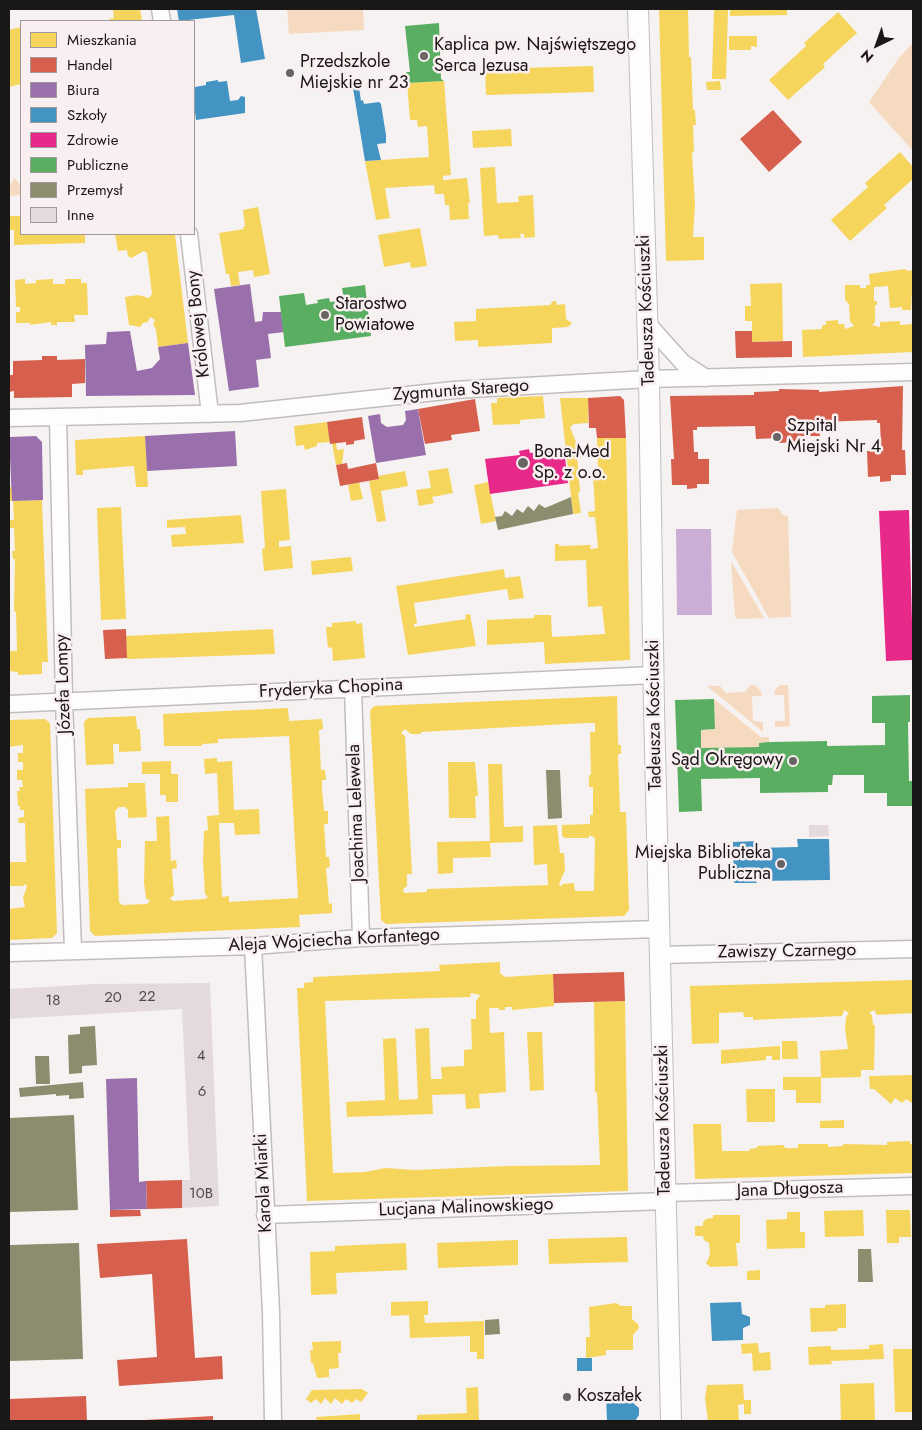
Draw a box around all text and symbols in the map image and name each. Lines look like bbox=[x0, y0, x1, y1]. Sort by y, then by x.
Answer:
legend bbox=[20, 20, 195, 235]
north arrow bbox=[852, 20, 902, 70]
text: Mieszkania bbox=[67, 29, 137, 51]
place label: Kaplica pw. Najświętszego Serca Jezusa bbox=[434, 35, 636, 78]
text: N bbox=[856, 45, 878, 67]
marker: Kaplica pw. Najświętszego Serca Jezusa bbox=[418, 50, 430, 62]
place label: Przedszkole Miejskie nr 23 bbox=[300, 52, 409, 94]
text: Handel bbox=[67, 54, 113, 76]
marker: Przedszkole Miejskie nr 23 bbox=[284, 67, 296, 79]
text: Biura bbox=[67, 79, 100, 101]
text: Szkoły bbox=[67, 104, 107, 126]
text: Zdrowie bbox=[67, 129, 118, 151]
text: Publiczne bbox=[67, 154, 128, 176]
text: Przemysł bbox=[67, 179, 123, 201]
text: Inne bbox=[67, 204, 94, 226]
street label: Tadeusza Kościuszki bbox=[634, 234, 660, 386]
street label: Królowej Bony bbox=[183, 269, 215, 379]
place label: Starostwo Powiatowe bbox=[335, 294, 415, 336]
marker: Starostwo Powiatowe bbox=[319, 309, 331, 321]
street label: Zygmunta Starego bbox=[392, 375, 530, 407]
place label: Szpital Miejski Nr 4 bbox=[787, 416, 881, 458]
marker: Szpital Miejski Nr 4 bbox=[771, 431, 783, 443]
place label: Bona-Med Sp. z o.o. bbox=[534, 442, 610, 484]
marker: Bona-Med Sp. z o.o. bbox=[516, 456, 530, 470]
street label: Józefa Lompy bbox=[51, 634, 77, 734]
street label: Tadeusza Kościuszki bbox=[643, 639, 667, 791]
street label: Fryderyka Chopina bbox=[258, 674, 404, 704]
street label: Joachima Lelewela bbox=[344, 744, 370, 882]
place label: Sąd Okręgowy bbox=[671, 750, 783, 772]
marker: Sąd Okręgowy bbox=[787, 755, 799, 767]
place label: Miejska Biblioteka Publiczna bbox=[635, 843, 771, 886]
marker: Miejska Biblioteka Publiczna bbox=[775, 858, 787, 870]
street label: Aleja Wojciecha Korfantego bbox=[228, 925, 440, 957]
street label: Zawiszy Czarnego bbox=[717, 940, 857, 964]
house number: 22 bbox=[138, 988, 156, 1006]
house number: 20 bbox=[104, 989, 122, 1007]
house number: 18 bbox=[46, 992, 60, 1010]
street label: Tadeusza Kościuszki bbox=[652, 1044, 676, 1196]
house number: 4 bbox=[197, 1047, 205, 1065]
house number: 6 bbox=[198, 1083, 206, 1101]
street label: Karola Miarki bbox=[251, 1133, 277, 1233]
street label: Jana Długosza bbox=[736, 1177, 844, 1203]
house number: 10B bbox=[189, 1185, 213, 1203]
street label: Lucjana Malinowskiego bbox=[378, 1194, 554, 1222]
place label: Koszałek bbox=[577, 1386, 642, 1408]
marker: Koszałek bbox=[561, 1391, 573, 1403]

